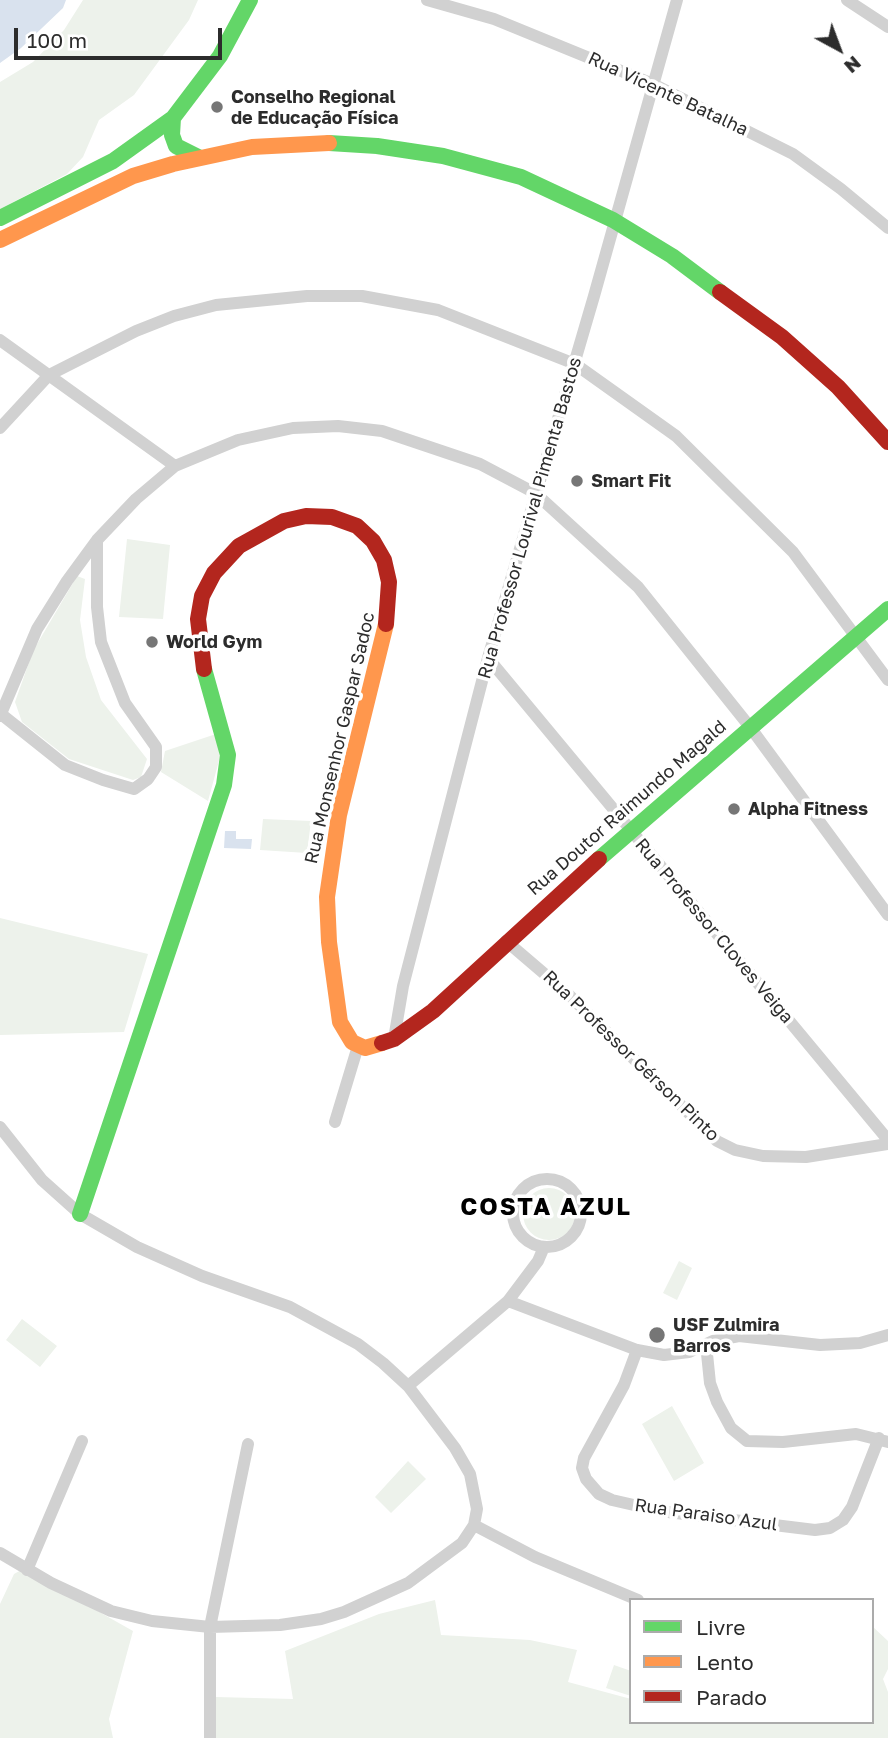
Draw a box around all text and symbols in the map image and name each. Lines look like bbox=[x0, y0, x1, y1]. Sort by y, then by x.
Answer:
scale bar bbox=[18, 14, 226, 58]
north arrow bbox=[804, 14, 874, 84]
text: 100 m bbox=[27, 27, 87, 53]
street label: Rua Vicente Batalha bbox=[585, 47, 751, 141]
text: N bbox=[840, 52, 866, 79]
place label: Conselho Regional de Educação Física bbox=[231, 86, 398, 128]
marker: Conselho Regional de Educação Física bbox=[209, 99, 225, 115]
street label: Rua Professor Lourival Pimenta Bastos bbox=[474, 355, 586, 681]
place label: Smart Fit bbox=[591, 470, 671, 492]
marker: Smart Fit bbox=[569, 473, 585, 489]
street label: Rua Monsenhor Gaspar Sadoc bbox=[300, 610, 380, 866]
place label: World Gym bbox=[166, 631, 262, 653]
marker: World Gym bbox=[144, 634, 160, 650]
street label: Rua Doutor Raimundo Magald bbox=[523, 716, 731, 900]
place label: Alpha Fitness bbox=[748, 798, 868, 820]
marker: Alpha Fitness bbox=[726, 801, 742, 817]
street label: Rua Professor Cloves Veiga bbox=[630, 834, 798, 1028]
street label: Rua Professor Gérson Pinto bbox=[538, 966, 724, 1146]
district label: COSTA AZUL bbox=[461, 1193, 631, 1221]
place label: USF Zulmira Barros bbox=[673, 1314, 779, 1356]
marker: USF Zulmira Barros bbox=[647, 1325, 667, 1345]
street label: Rua Paraiso Azul bbox=[633, 1494, 779, 1536]
legend bbox=[629, 1598, 874, 1724]
text: Livre bbox=[696, 1614, 746, 1640]
text: Lento bbox=[696, 1649, 754, 1675]
text: Parado bbox=[696, 1684, 767, 1710]

